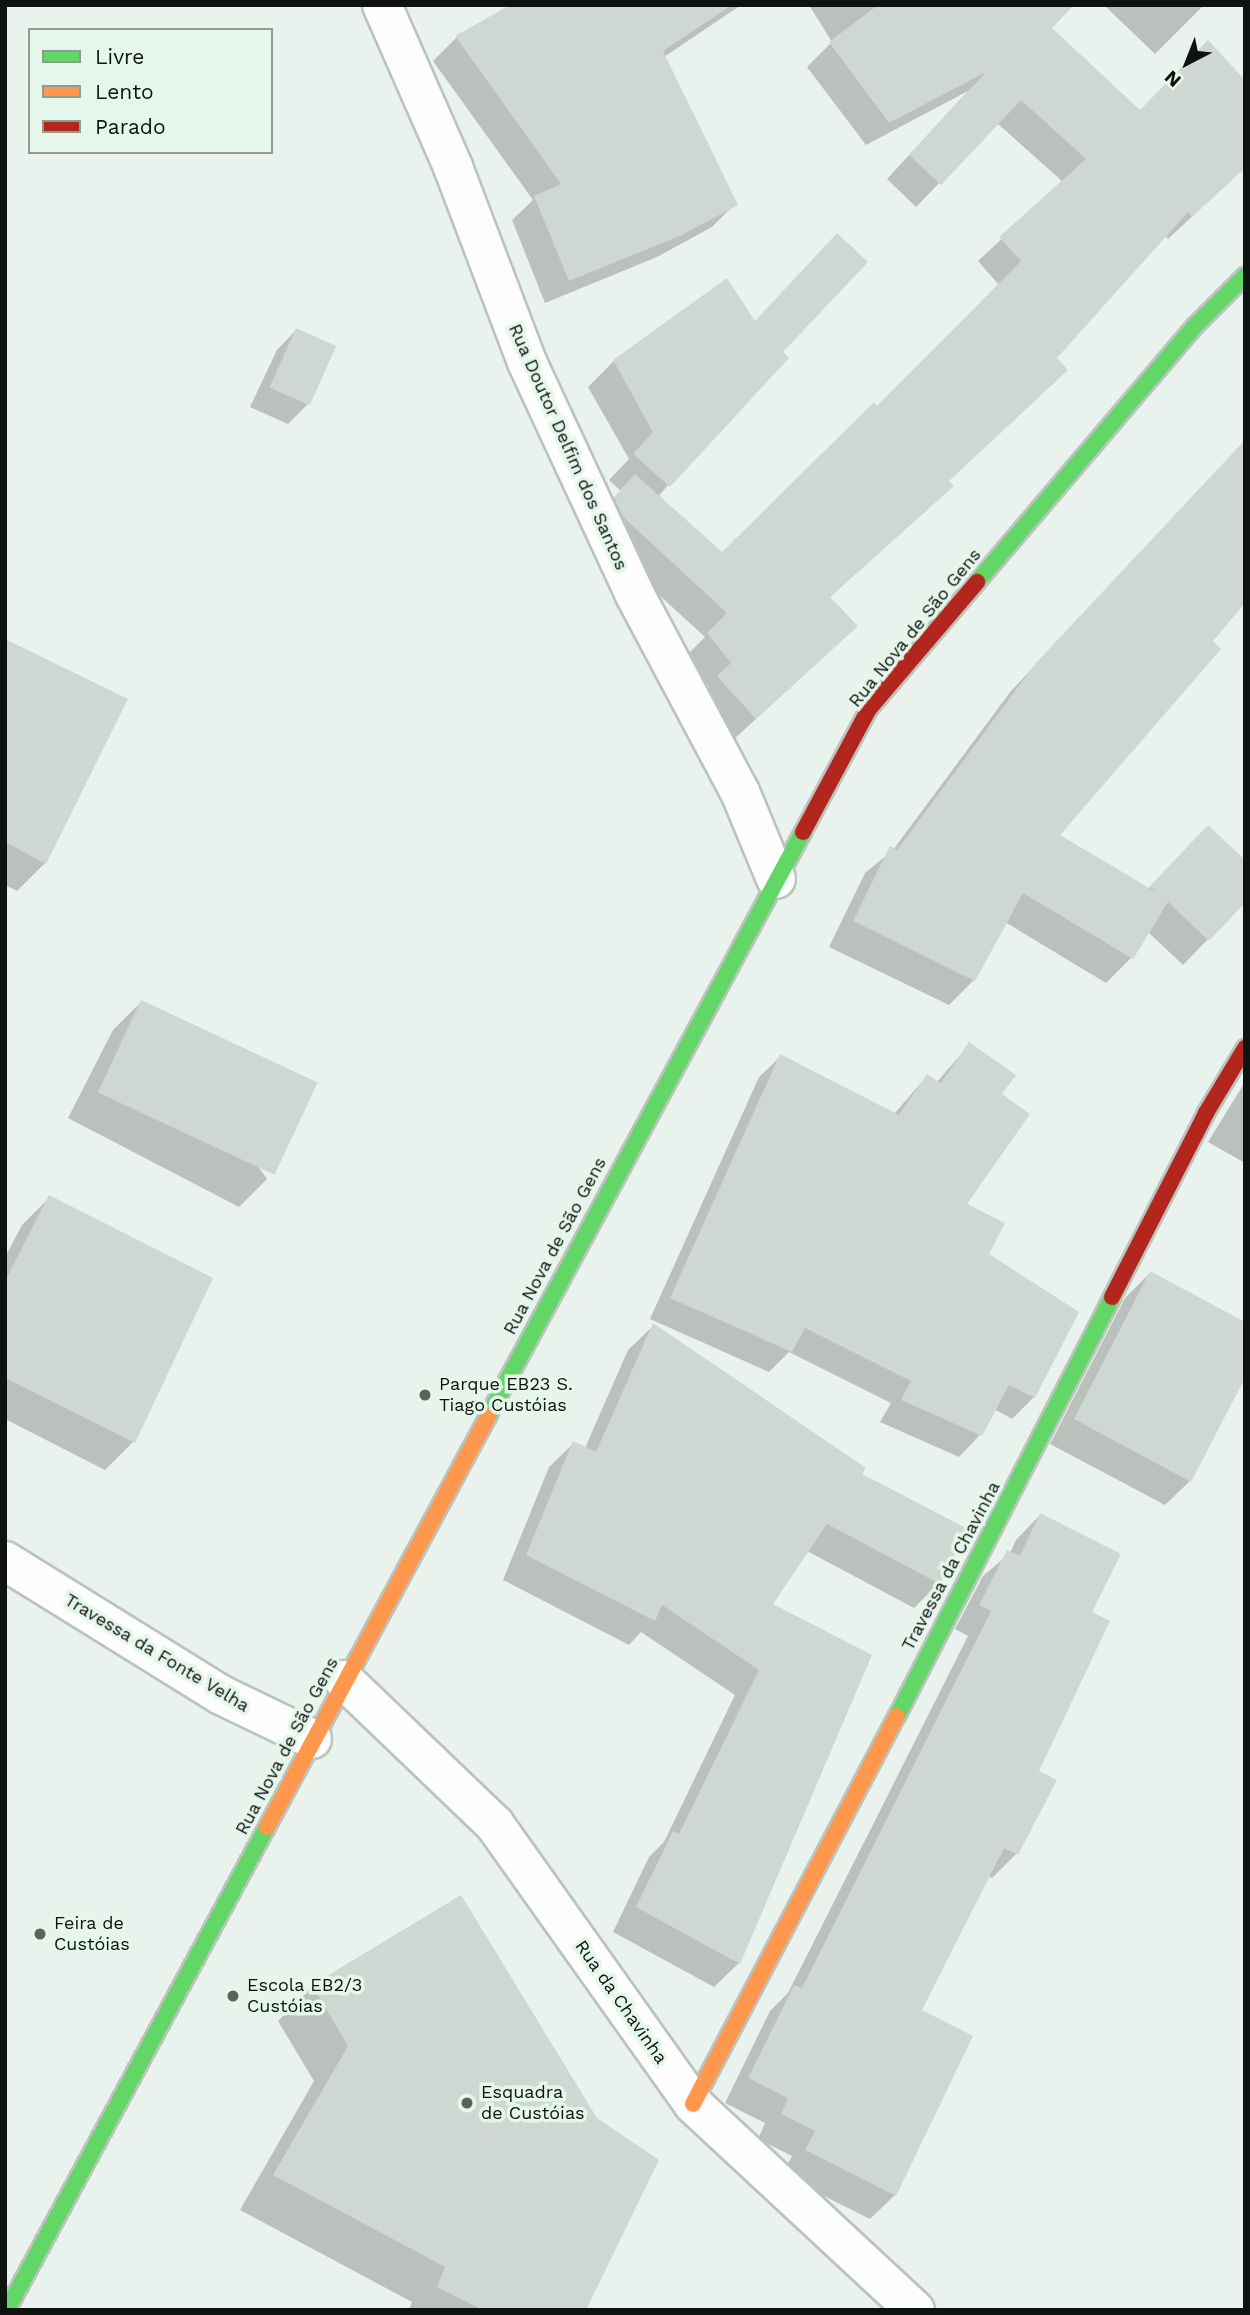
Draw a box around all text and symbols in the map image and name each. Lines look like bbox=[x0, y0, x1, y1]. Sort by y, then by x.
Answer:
legend bbox=[28, 28, 273, 154]
north arrow bbox=[1152, 28, 1222, 98]
text: Livre bbox=[95, 44, 144, 69]
text: N bbox=[1160, 66, 1186, 92]
text: Lento bbox=[95, 79, 154, 104]
text: Parado bbox=[95, 114, 166, 139]
street label: Rua Doutor Delfim dos Santos bbox=[504, 320, 632, 574]
street label: Rua Nova de São Gens bbox=[844, 544, 986, 712]
street label: Rua Nova de São Gens bbox=[499, 1153, 611, 1339]
place label: Parque EB23 S. Tiago Custóias bbox=[439, 1374, 573, 1416]
marker: Parque EB23 S. Tiago Custóias bbox=[417, 1387, 433, 1403]
street label: Travessa da Chavinha bbox=[897, 1477, 1005, 1655]
street label: Travessa da Fonte Velha bbox=[60, 1589, 254, 1717]
street label: Rua Nova de São Gens bbox=[231, 1653, 343, 1839]
place label: Feira de Custóias bbox=[54, 1913, 130, 1955]
marker: Feira de Custóias bbox=[32, 1926, 48, 1942]
street label: Rua da Chavinha bbox=[570, 1936, 672, 2068]
place label: Escola EB2/3 Custóias bbox=[247, 1975, 363, 2018]
marker: Escola EB2/3 Custóias bbox=[225, 1988, 241, 2004]
place label: Esquadra de Custóias bbox=[481, 2082, 585, 2124]
marker: Esquadra de Custóias bbox=[459, 2095, 475, 2111]

